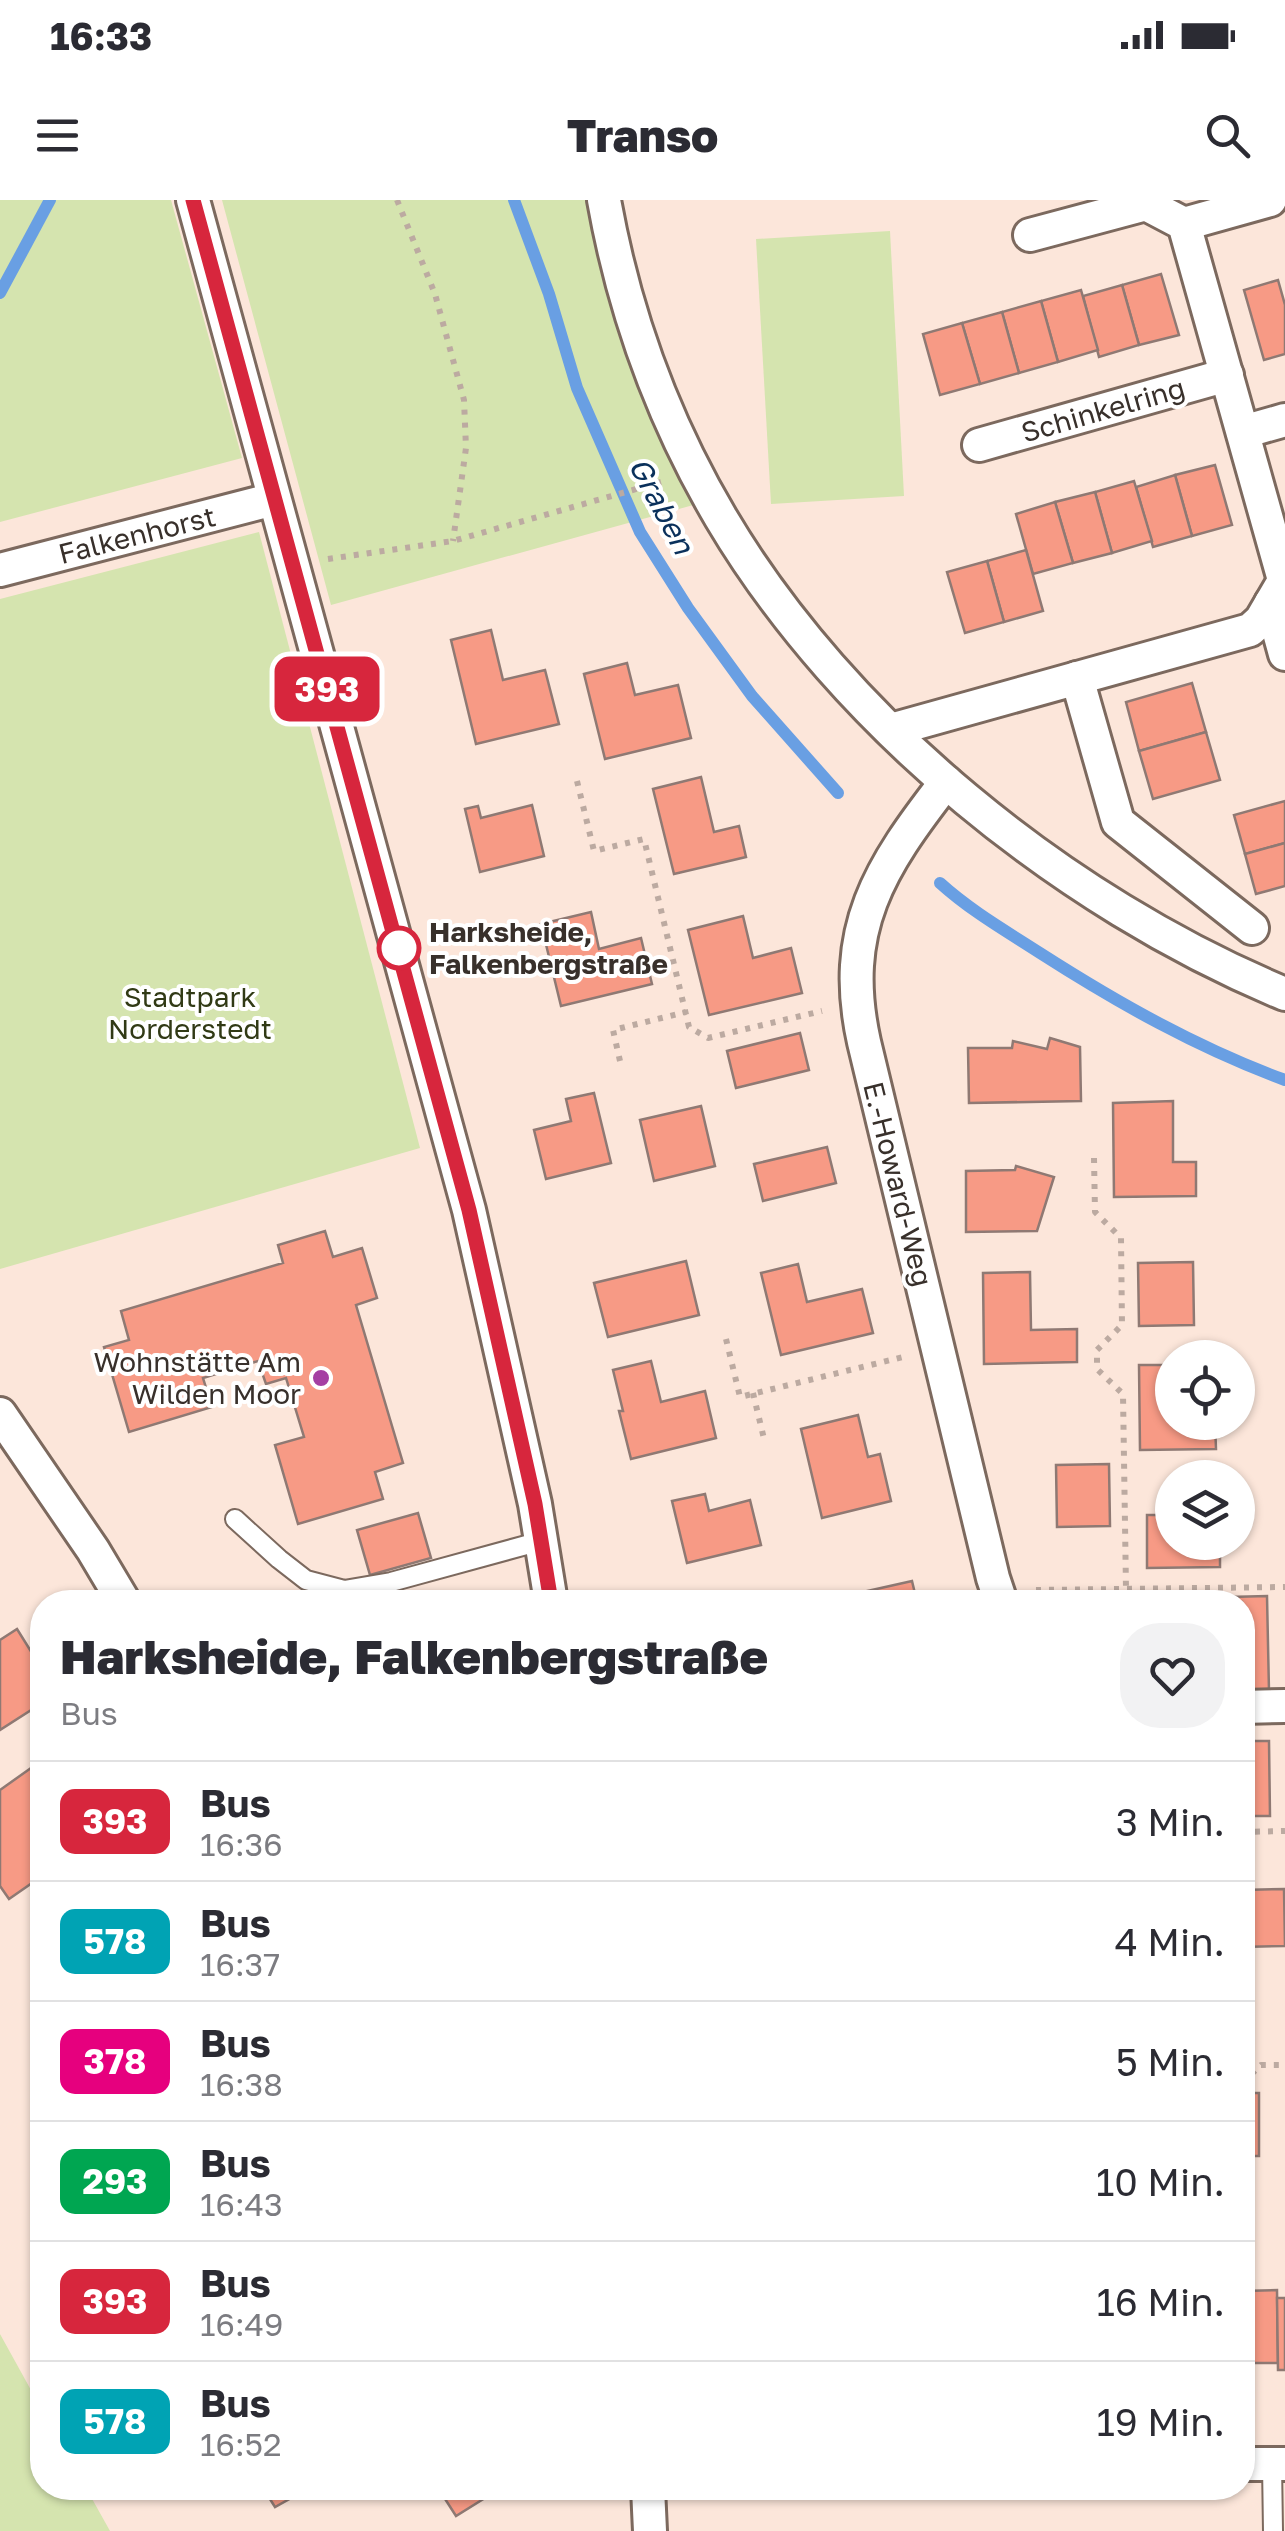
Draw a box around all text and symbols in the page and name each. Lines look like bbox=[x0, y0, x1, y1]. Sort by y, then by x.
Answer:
text: 16:33 bbox=[50, 13, 152, 58]
icon: menu bbox=[30, 108, 85, 163]
text: Transo bbox=[567, 108, 718, 162]
icon: search bbox=[1200, 108, 1255, 163]
street label: Schinkelring bbox=[1017, 370, 1188, 449]
water label: Graben bbox=[622, 451, 703, 561]
street label: Falkenhorst bbox=[55, 499, 219, 570]
line badge: 393 bbox=[270, 656, 384, 722]
text: 393 bbox=[295, 668, 359, 710]
place label: Harksheide, Falkenbergstraße bbox=[429, 915, 668, 980]
marker: Harksheide, Falkenbergstraße bbox=[378, 927, 420, 969]
park label: Stadtpark Norderstedt bbox=[108, 980, 272, 1045]
street label: E.-Howard-Weg bbox=[857, 1078, 940, 1290]
map controls bbox=[1155, 1340, 1255, 1560]
button: locate bbox=[1155, 1340, 1255, 1440]
place label: Wohnstätte Am Wilden Moor bbox=[94, 1345, 301, 1410]
marker: Wohnstätte Am Wilden Moor bbox=[310, 1367, 332, 1389]
button: layers bbox=[1155, 1460, 1255, 1560]
button: heart bbox=[1120, 1623, 1225, 1728]
text: Harksheide, Falkenbergstraße bbox=[60, 1627, 768, 1685]
text: Bus bbox=[60, 1694, 118, 1732]
text: Bus bbox=[200, 1780, 271, 1825]
text: 3 Min. bbox=[1116, 1799, 1225, 1844]
text: 393 bbox=[83, 1800, 147, 1842]
text: 16:36 bbox=[200, 1825, 283, 1863]
text: Bus bbox=[200, 1900, 271, 1945]
text: 4 Min. bbox=[1115, 1919, 1225, 1964]
text: 578 bbox=[84, 1920, 146, 1962]
text: 16:37 bbox=[200, 1945, 280, 1983]
text: Bus bbox=[200, 2020, 271, 2065]
text: 5 Min. bbox=[1116, 2039, 1225, 2084]
text: 378 bbox=[84, 2040, 146, 2082]
text: 16:38 bbox=[200, 2065, 283, 2103]
text: Bus bbox=[200, 2140, 271, 2185]
text: 10 Min. bbox=[1096, 2159, 1225, 2204]
text: 293 bbox=[83, 2160, 147, 2202]
text: 16:43 bbox=[200, 2185, 283, 2223]
text: Bus bbox=[200, 2260, 271, 2305]
text: 16 Min. bbox=[1096, 2279, 1225, 2324]
text: 393 bbox=[83, 2280, 147, 2322]
text: 16:49 bbox=[200, 2305, 283, 2343]
text: Bus bbox=[200, 2380, 271, 2425]
text: 19 Min. bbox=[1096, 2399, 1225, 2444]
text: 578 bbox=[84, 2400, 146, 2442]
text: 16:52 bbox=[200, 2425, 282, 2463]

